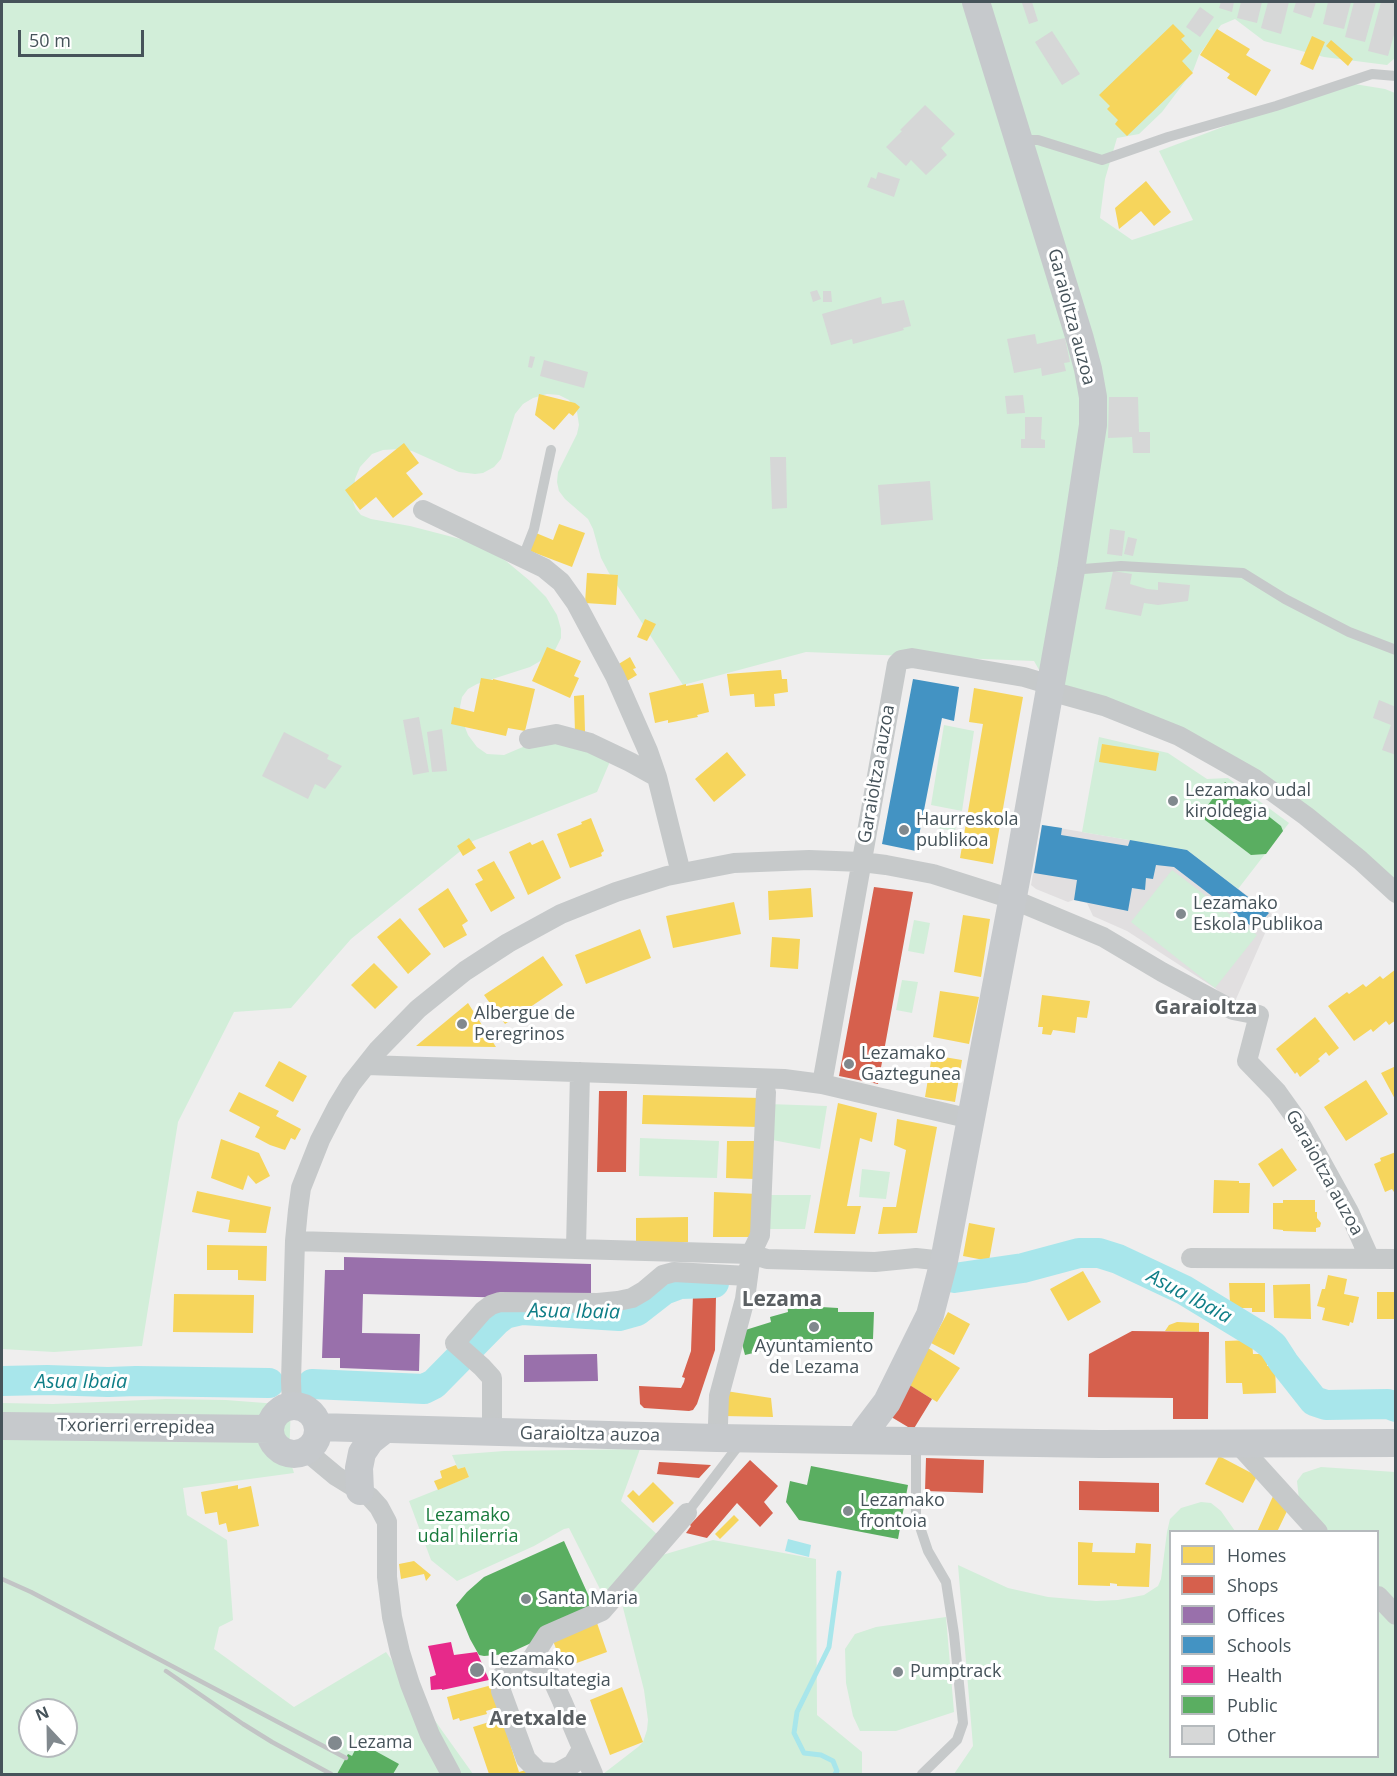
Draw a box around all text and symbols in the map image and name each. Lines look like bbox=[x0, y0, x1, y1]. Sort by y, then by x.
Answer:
scale bar bbox=[21, 18, 147, 56]
text: 50 m bbox=[29, 28, 71, 52]
street label: Garaioltza auzoa bbox=[1042, 246, 1100, 388]
street label: Garaioltza auzoa bbox=[854, 703, 900, 845]
place label: Lezamako udal kiroldegia bbox=[1185, 780, 1311, 822]
marker: Lezamako udal kiroldegia bbox=[1166, 794, 1180, 808]
place label: Haurreskola publikoa bbox=[916, 809, 1019, 852]
marker: Haurreskola publikoa bbox=[897, 823, 911, 837]
place label: Lezamako Eskola Publikoa bbox=[1193, 893, 1323, 936]
marker: Lezamako Eskola Publikoa bbox=[1174, 907, 1188, 921]
district label: Garaioltza bbox=[1155, 996, 1257, 1020]
place label: Albergue de Peregrinos bbox=[474, 1003, 575, 1046]
marker: Albergue de Peregrinos bbox=[455, 1017, 469, 1031]
place label: Lezamako Gaztegunea bbox=[861, 1043, 961, 1086]
marker: Lezamako Gaztegunea bbox=[842, 1057, 856, 1071]
street label: Garaioltza auzoa bbox=[1281, 1106, 1367, 1240]
water label: Asua Ibaia bbox=[1143, 1265, 1235, 1329]
district label: Lezama bbox=[742, 1287, 822, 1313]
water label: Asua Ibaia bbox=[528, 1299, 620, 1325]
marker: Ayuntamiento de Lezama bbox=[807, 1320, 821, 1334]
place label: Ayuntamiento de Lezama bbox=[755, 1336, 873, 1378]
water label: Asua Ibaia bbox=[35, 1370, 127, 1394]
street label: Txorierri errepidea bbox=[57, 1415, 215, 1439]
street label: Garaioltza auzoa bbox=[520, 1423, 660, 1447]
place label: Lezamako frontoia bbox=[860, 1490, 945, 1532]
marker: Lezamako frontoia bbox=[841, 1504, 855, 1518]
park label: Lezamako udal hilerria bbox=[418, 1505, 518, 1547]
legend bbox=[1169, 1530, 1379, 1758]
text: Homes bbox=[1227, 1543, 1286, 1567]
text: Shops bbox=[1227, 1573, 1278, 1597]
place label: Santa Maria bbox=[538, 1588, 638, 1610]
marker: Santa Maria bbox=[519, 1592, 533, 1606]
text: Offices bbox=[1227, 1603, 1285, 1627]
text: Schools bbox=[1227, 1633, 1291, 1657]
place label: Lezamako Kontsultategia bbox=[490, 1649, 611, 1692]
marker: Lezamako Kontsultategia bbox=[468, 1661, 486, 1679]
place label: Pumptrack bbox=[910, 1661, 1001, 1683]
text: Health bbox=[1227, 1663, 1282, 1687]
marker: Pumptrack bbox=[891, 1665, 905, 1679]
text: Public bbox=[1227, 1693, 1278, 1717]
north arrow bbox=[18, 1698, 78, 1758]
text: N bbox=[32, 1701, 52, 1726]
district label: Aretxalde bbox=[489, 1707, 587, 1731]
text: Other bbox=[1227, 1723, 1276, 1747]
place label: Lezama bbox=[348, 1732, 413, 1754]
marker: Lezama bbox=[326, 1734, 344, 1752]

